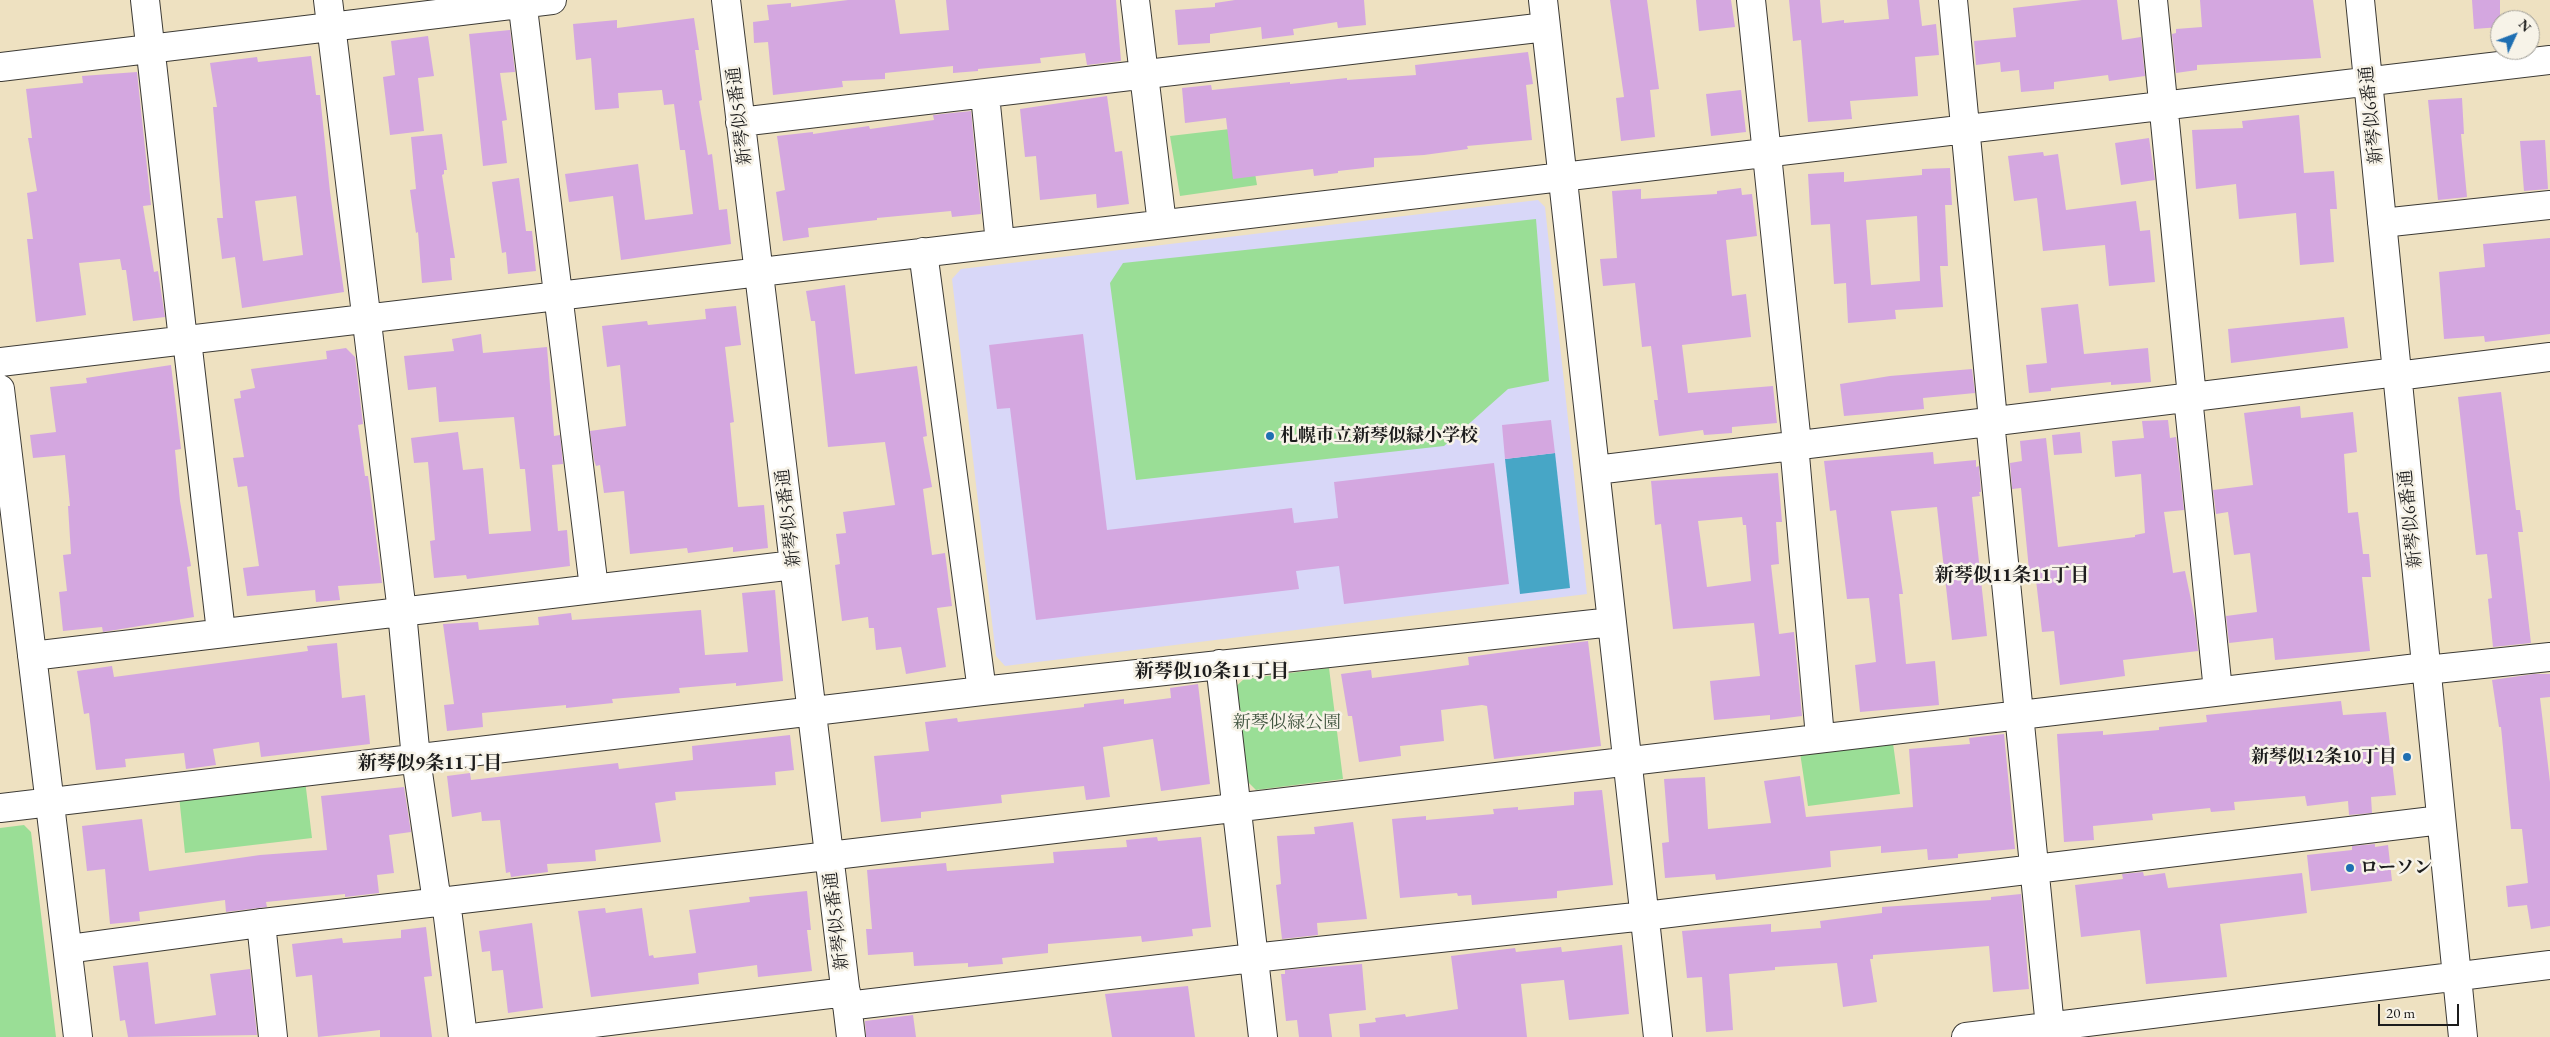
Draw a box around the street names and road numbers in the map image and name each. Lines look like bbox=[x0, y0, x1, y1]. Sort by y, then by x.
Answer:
street label: 新琴似6番通 bbox=[2356, 65, 2388, 165]
street label: 新琴似5番通 bbox=[723, 66, 757, 166]
street label: 新琴似5番通 bbox=[772, 468, 806, 568]
street label: 新琴似6番通 bbox=[2395, 469, 2427, 569]
street label: 新琴似5番通 bbox=[820, 871, 854, 971]

